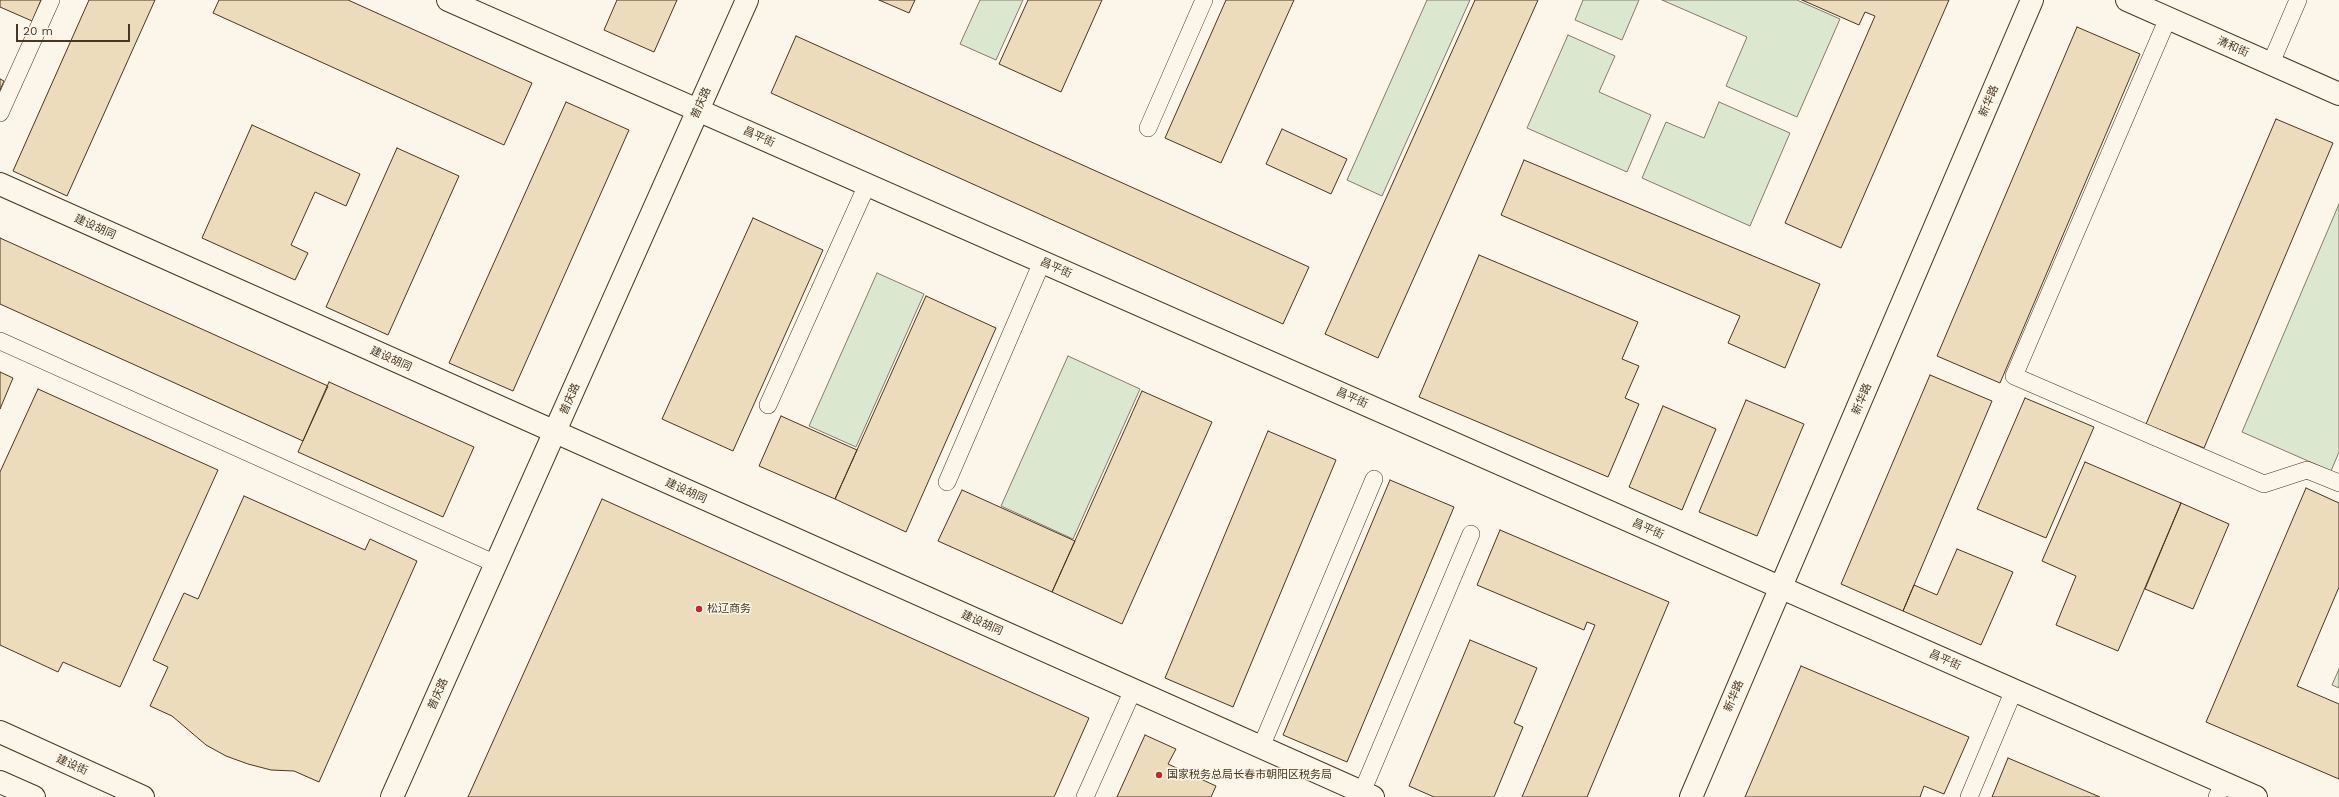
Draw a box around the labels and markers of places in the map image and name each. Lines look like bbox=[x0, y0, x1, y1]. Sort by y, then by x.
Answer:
place label: 松辽商务 bbox=[707, 602, 751, 616]
marker: 松辽商务 bbox=[694, 604, 704, 614]
place label: 国家税务总局长春市朝阳区税务局 bbox=[1167, 768, 1332, 782]
marker: 国家税务总局长春市朝阳区税务局 bbox=[1154, 770, 1164, 780]

